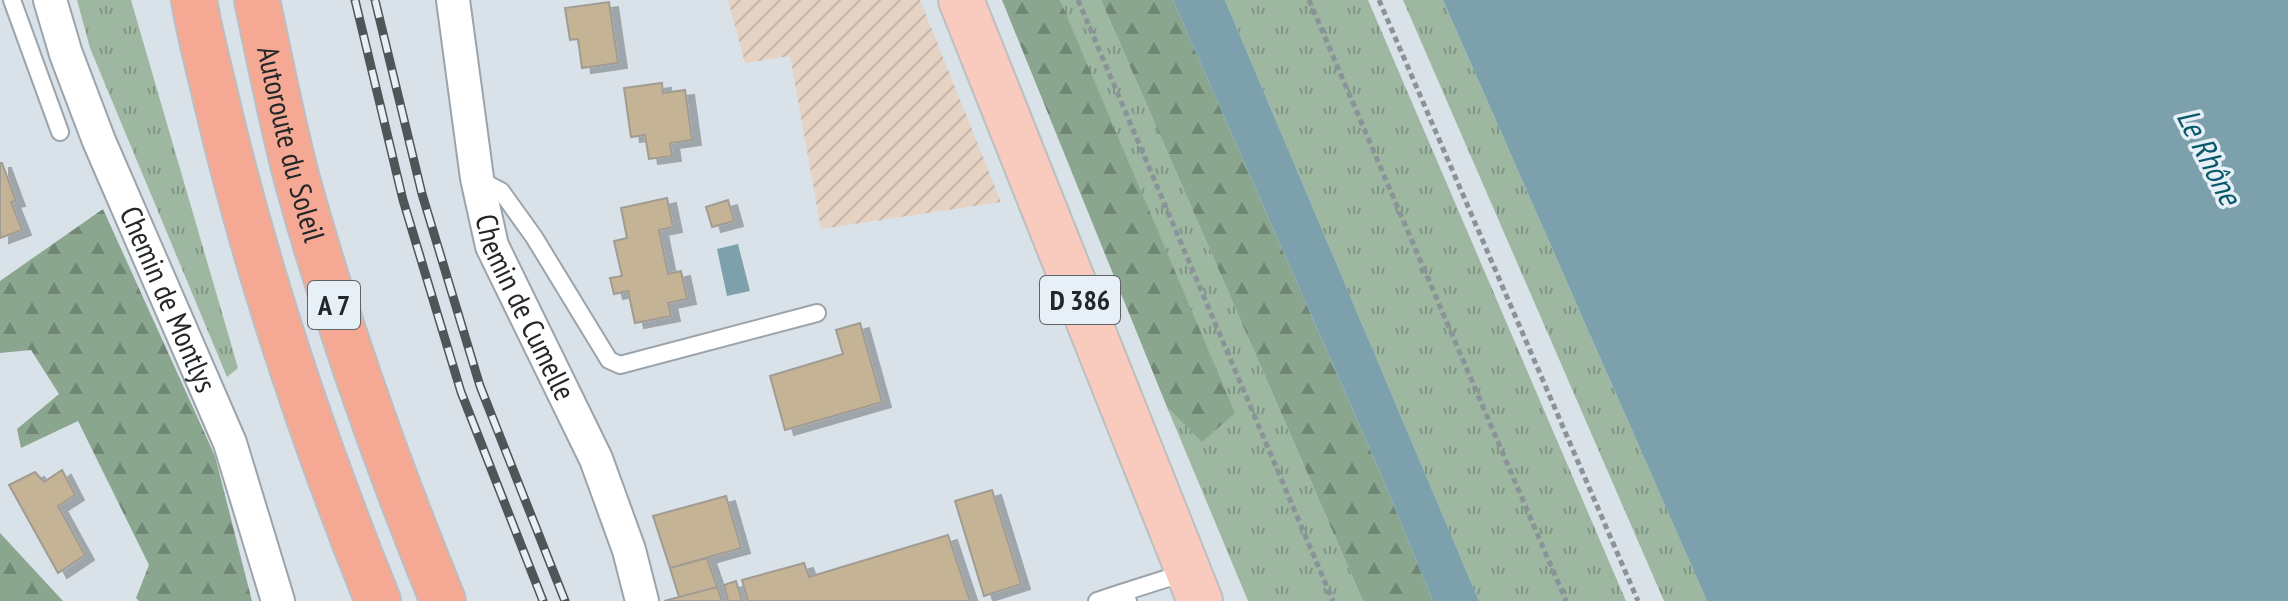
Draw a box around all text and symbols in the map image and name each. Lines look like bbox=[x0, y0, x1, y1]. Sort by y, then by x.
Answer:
street label: Autoroute du Soleil bbox=[249, 42, 335, 246]
water label: Le Rhône bbox=[2168, 101, 2253, 213]
street label: Chemin de Montlys bbox=[112, 200, 226, 398]
street label: Chemin de Cumelle bbox=[468, 210, 585, 406]
road number: D 386 bbox=[1040, 276, 1120, 324]
road number: A 7 bbox=[308, 281, 360, 329]

